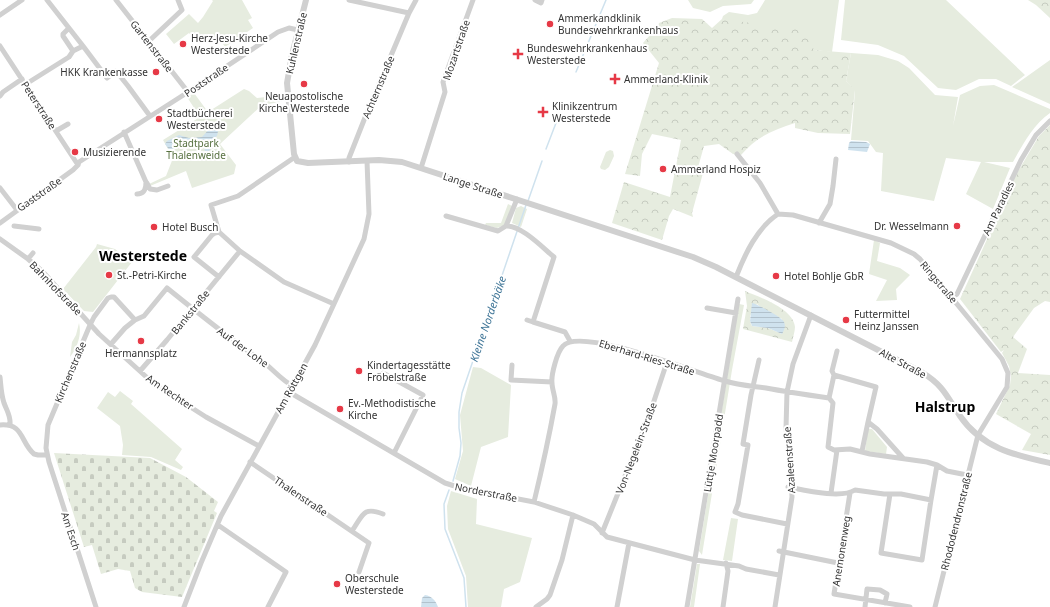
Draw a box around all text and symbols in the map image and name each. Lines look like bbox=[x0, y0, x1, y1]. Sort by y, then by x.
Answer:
street label: Kuhlenstraße bbox=[282, 10, 310, 75]
place label: Ammerkandklinik Bundeswehrkrankenhaus bbox=[558, 11, 678, 37]
street label: Gartenstraße bbox=[127, 17, 177, 75]
street label: Mozartstraße bbox=[439, 18, 473, 82]
marker: Ammerkandklinik Bundeswehrkrankenhaus bbox=[545, 19, 555, 29]
place label: Herz-Jesu-Kirche Westerstede bbox=[191, 31, 268, 57]
marker: Herz-Jesu-Kirche Westerstede bbox=[178, 39, 188, 49]
place label: Bundeswehrkrankenhaus Westerstede bbox=[527, 41, 647, 67]
marker: Bundeswehrkrankenhaus Westerstede bbox=[512, 48, 524, 60]
street label: Achternstraße bbox=[359, 53, 398, 120]
street label: Poststraße bbox=[181, 60, 231, 100]
place label: HKK Krankenkasse bbox=[60, 65, 148, 79]
marker: HKK Krankenkasse bbox=[151, 67, 161, 77]
place label: Ammerland-Klinik bbox=[624, 72, 709, 86]
marker: Ammerland-Klinik bbox=[609, 73, 621, 85]
street label: Peterstraße bbox=[18, 78, 60, 132]
marker: Neuapostolische Kirche Westerstede bbox=[299, 79, 309, 89]
place label: Neuapostolische Kirche Westerstede bbox=[259, 89, 350, 115]
place label: Klinikzentrum Westerstede bbox=[552, 99, 617, 125]
place label: Stadtbücherei Westerstede bbox=[167, 106, 233, 132]
marker: Klinikzentrum Westerstede bbox=[537, 106, 549, 118]
marker: Stadtbücherei Westerstede bbox=[154, 114, 164, 124]
park label: Stadtpark Thalenweide bbox=[166, 136, 226, 162]
place label: Musizierende bbox=[83, 145, 146, 159]
marker: Musizierende bbox=[70, 147, 80, 157]
place label: Ammerland Hospiz bbox=[671, 162, 761, 176]
marker: Ammerland Hospiz bbox=[658, 164, 668, 174]
street label: Lange Straße bbox=[441, 169, 505, 201]
street label: Gaststraße bbox=[14, 173, 64, 214]
street label: Am Paradies bbox=[979, 178, 1017, 237]
place label: Dr. Wesselmann bbox=[874, 219, 949, 233]
place label: Hotel Busch bbox=[162, 220, 218, 234]
marker: Dr. Wesselmann bbox=[952, 221, 962, 231]
marker: Hotel Busch bbox=[149, 222, 159, 232]
district label: Westerstede bbox=[99, 246, 187, 265]
street label: Bahnhofstraße bbox=[27, 258, 86, 318]
street label: Ringstraße bbox=[917, 258, 961, 306]
place label: St.-Petri-Kirche bbox=[117, 268, 187, 282]
place label: Hotel Bohlje GbR bbox=[784, 269, 864, 283]
marker: St.-Petri-Kirche bbox=[104, 270, 114, 280]
marker: Hotel Bohlje GbR bbox=[771, 271, 781, 281]
water label: Kleine Norderbäke bbox=[466, 273, 509, 364]
street label: Bankstraße bbox=[168, 287, 213, 337]
place label: Futtermittel Heinz Janssen bbox=[854, 307, 919, 333]
marker: Futtermittel Heinz Janssen bbox=[841, 315, 851, 325]
street label: Auf der Lohe bbox=[215, 324, 272, 371]
marker: Hermannsplatz bbox=[136, 336, 146, 346]
street label: Eberhard-Ries-Straße bbox=[597, 336, 697, 378]
street label: Kirchenstraße bbox=[51, 339, 89, 405]
street label: Alte Straße bbox=[877, 345, 929, 381]
place label: Hermannsplatz bbox=[105, 346, 177, 360]
place label: Kindertagesstätte Fröbelstraße bbox=[367, 358, 451, 384]
street label: Am Röttgen bbox=[271, 360, 311, 416]
marker: Kindertagesstätte Fröbelstraße bbox=[354, 366, 364, 376]
street label: Am Rechter bbox=[143, 371, 197, 413]
place label: Ev.-Methodistische Kirche bbox=[348, 396, 436, 422]
district label: Halstrup bbox=[915, 397, 975, 416]
street label: Von-Negelein-Straße bbox=[612, 400, 660, 496]
marker: Ev.-Methodistische Kirche bbox=[335, 404, 345, 414]
street label: Lüttje Moorpadd bbox=[700, 413, 726, 493]
street label: Azaleenstraße bbox=[780, 426, 798, 494]
street label: Rhododendronstraße bbox=[937, 470, 975, 572]
street label: Thalenstraße bbox=[272, 473, 331, 519]
street label: Norderstraße bbox=[454, 479, 519, 505]
street label: Am Esch bbox=[58, 510, 84, 552]
street label: Anemonenweg bbox=[829, 515, 853, 587]
place label: Oberschule Westerstede bbox=[345, 571, 404, 597]
marker: Oberschule Westerstede bbox=[332, 579, 342, 589]

